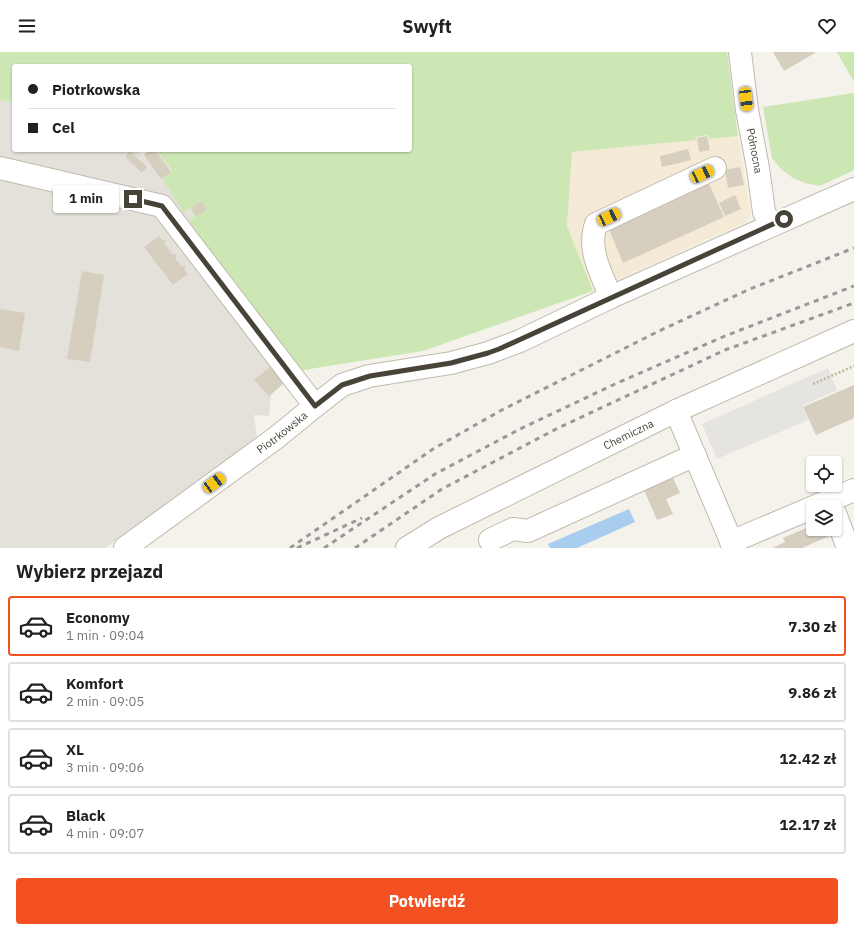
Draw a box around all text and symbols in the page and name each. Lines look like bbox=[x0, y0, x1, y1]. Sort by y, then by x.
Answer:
icon: menu bbox=[16, 15, 38, 37]
text: Swyft bbox=[402, 15, 452, 38]
icon: heart bbox=[816, 15, 838, 37]
text: Piotrkowska bbox=[52, 80, 140, 99]
car bbox=[739, 86, 753, 112]
text: Cel bbox=[52, 118, 75, 137]
street label: Północna bbox=[744, 127, 766, 174]
car bbox=[689, 163, 715, 185]
callout: 1 min bbox=[53, 185, 119, 213]
text: 1 min bbox=[69, 190, 103, 207]
route end bbox=[124, 190, 142, 208]
car bbox=[596, 206, 622, 228]
route start bbox=[775, 210, 793, 228]
street label: Piotrkowska bbox=[254, 408, 310, 457]
street label: Chemiczna bbox=[601, 416, 656, 453]
map controls bbox=[806, 456, 842, 536]
button: locate bbox=[806, 456, 842, 492]
car bbox=[201, 471, 227, 495]
button: layers bbox=[806, 500, 842, 536]
text: Wybierz przejazd bbox=[16, 560, 163, 583]
icon: car bbox=[18, 608, 54, 644]
text: Economy bbox=[66, 608, 130, 627]
text: 7.30 zł bbox=[788, 617, 836, 636]
text: 1 min · 09:04 bbox=[66, 627, 144, 644]
icon: car bbox=[18, 674, 54, 710]
text: Komfort bbox=[66, 674, 124, 693]
text: 9.86 zł bbox=[788, 683, 836, 702]
text: 2 min · 09:05 bbox=[66, 693, 144, 710]
icon: car bbox=[18, 740, 54, 776]
text: XL bbox=[66, 740, 84, 759]
text: 12.42 zł bbox=[779, 749, 836, 768]
text: 3 min · 09:06 bbox=[66, 759, 144, 776]
icon: car bbox=[18, 806, 54, 842]
text: Black bbox=[66, 806, 106, 825]
text: 12.17 zł bbox=[779, 815, 836, 834]
text: 4 min · 09:07 bbox=[66, 825, 144, 842]
button: Potwierdź bbox=[16, 878, 838, 924]

